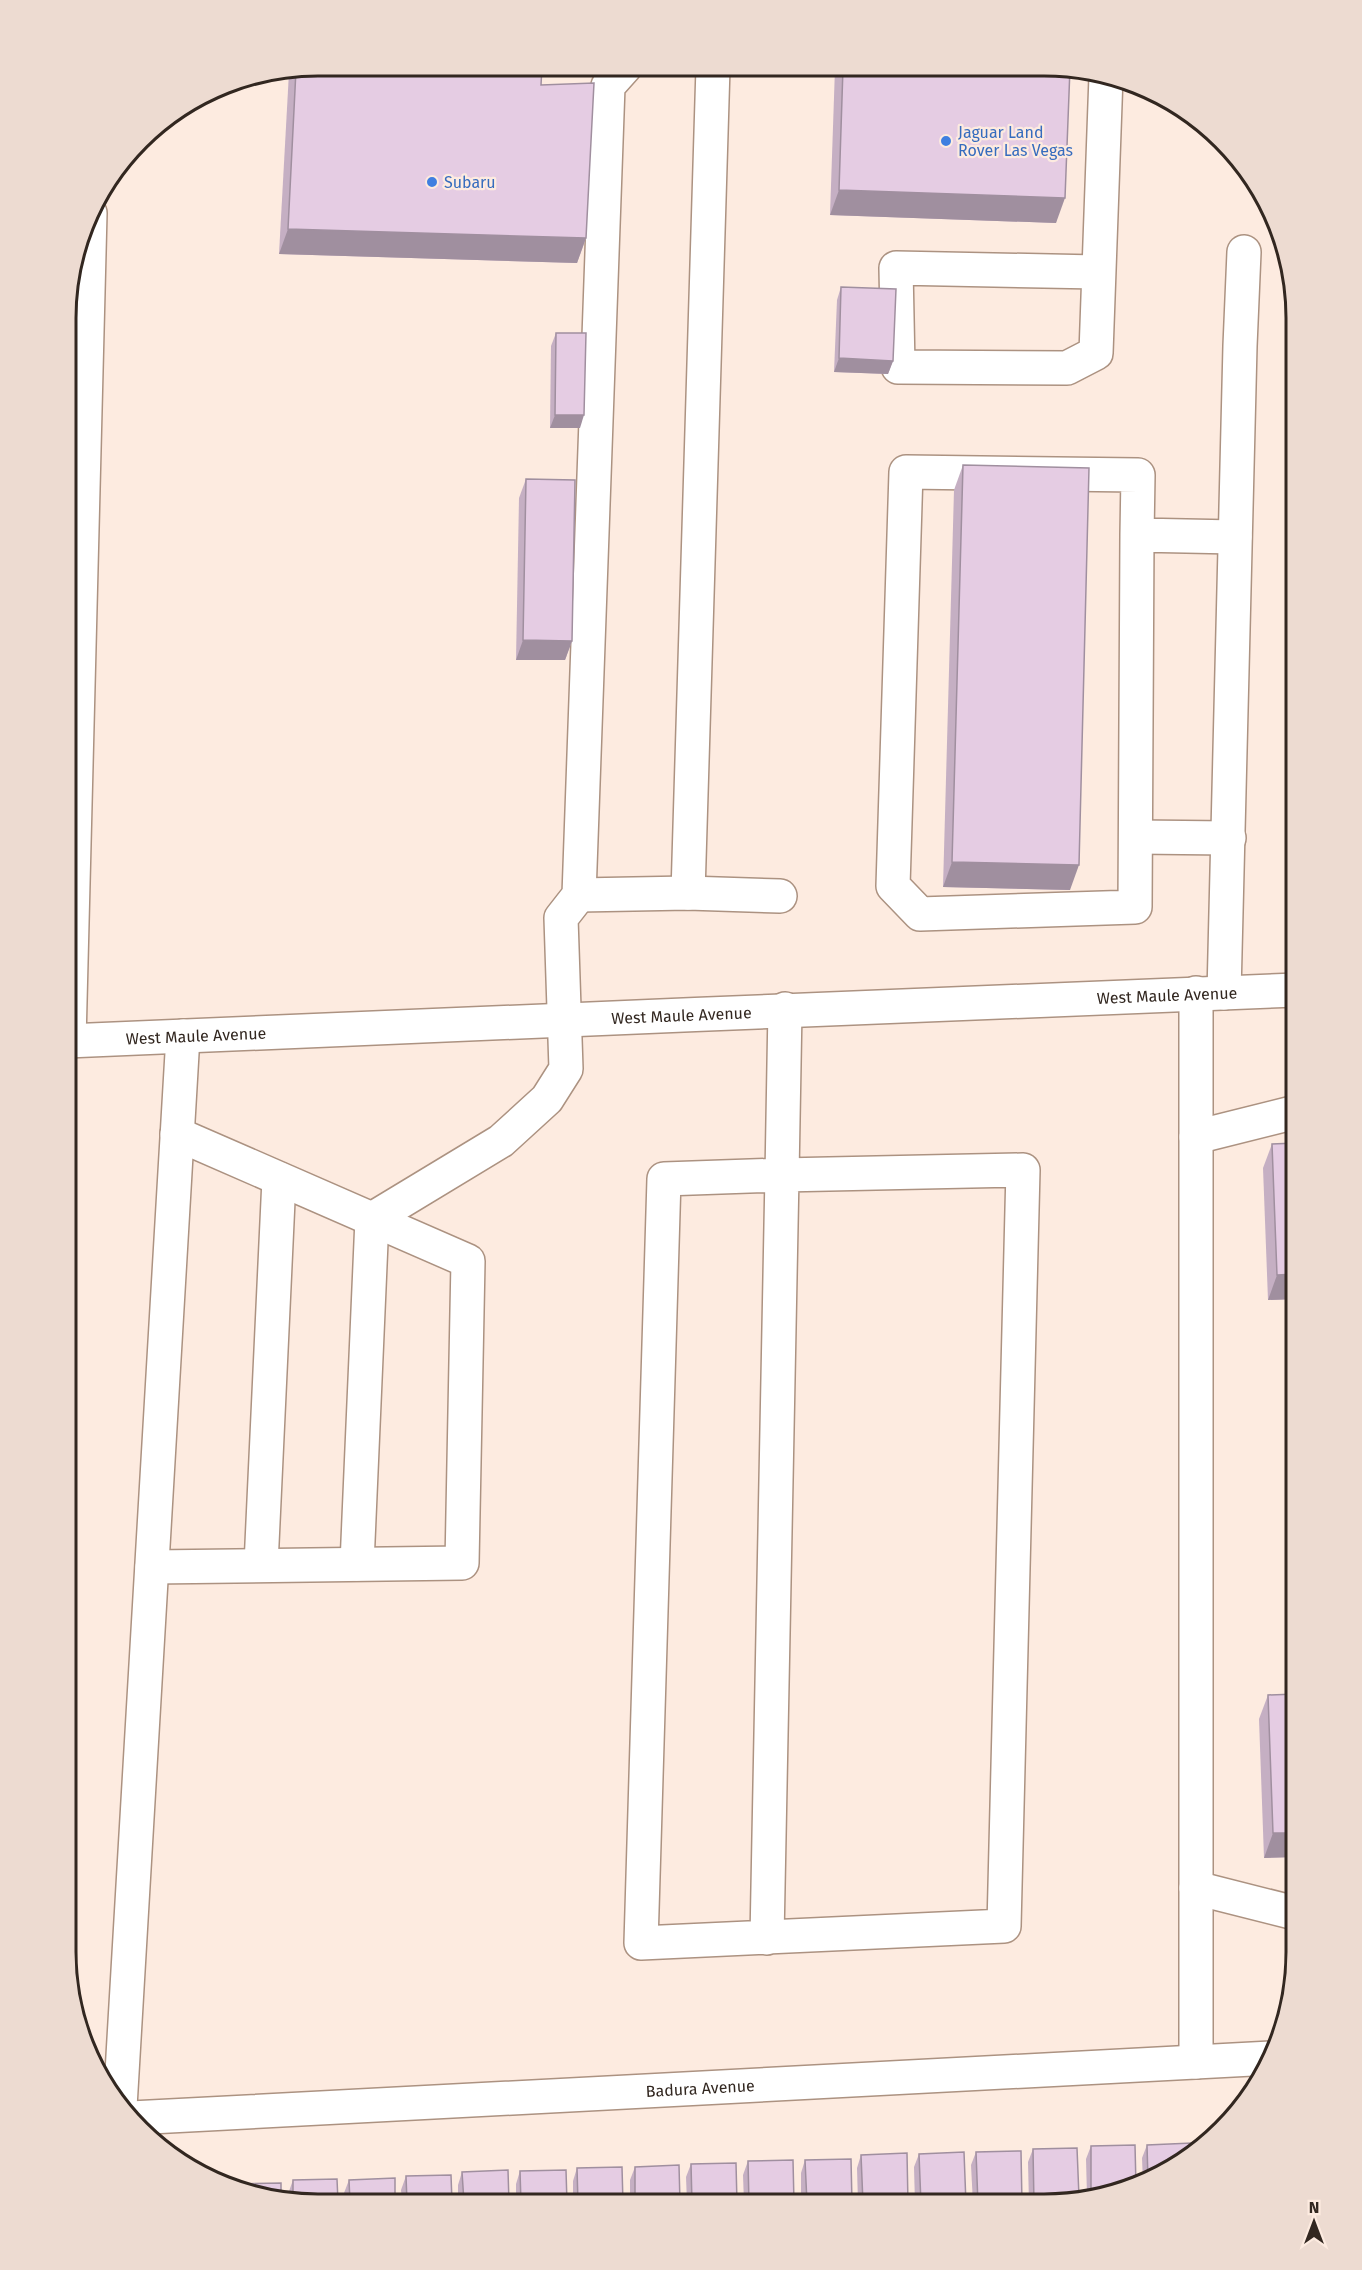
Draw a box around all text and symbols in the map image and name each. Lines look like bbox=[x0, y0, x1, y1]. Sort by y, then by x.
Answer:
place label: Jaguar Land Rover Las Vegas bbox=[958, 123, 1073, 160]
marker: Jaguar Land Rover Las Vegas bbox=[939, 134, 953, 148]
place label: Subaru bbox=[444, 173, 496, 192]
marker: Subaru bbox=[425, 175, 439, 189]
street label: West Maule Avenue bbox=[1096, 983, 1238, 1007]
street label: West Maule Avenue bbox=[611, 1003, 752, 1028]
street label: West Maule Avenue bbox=[125, 1023, 267, 1048]
street label: Badura Avenue bbox=[645, 2076, 755, 2100]
north arrow bbox=[1284, 2192, 1344, 2252]
text: N bbox=[1309, 2198, 1319, 2217]

